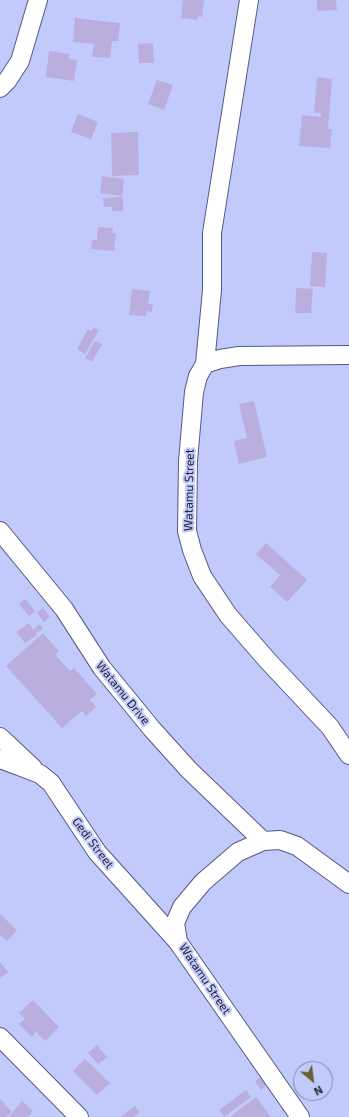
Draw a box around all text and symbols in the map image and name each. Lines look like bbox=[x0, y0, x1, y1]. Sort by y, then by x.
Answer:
street label: Watamu Street bbox=[181, 449, 197, 531]
street label: Watamu Drive bbox=[93, 658, 153, 728]
street label: Gedi Street bbox=[69, 815, 117, 871]
street label: Watamu Street bbox=[176, 941, 234, 1017]
north arrow bbox=[293, 1061, 333, 1101]
text: N bbox=[312, 1083, 325, 1099]

